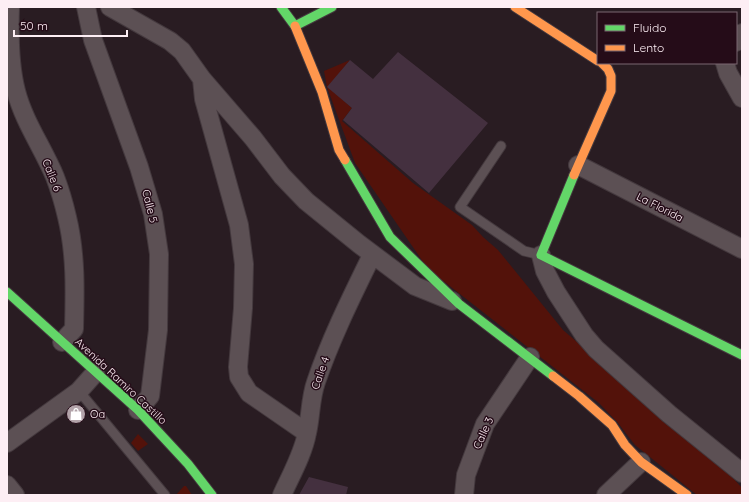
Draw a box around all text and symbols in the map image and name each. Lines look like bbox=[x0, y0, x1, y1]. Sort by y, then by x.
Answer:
scale bar bbox=[14, 12, 127, 38]
legend bbox=[597, 12, 737, 64]
text: 50 m bbox=[20, 18, 48, 33]
text: Fluido bbox=[633, 20, 666, 35]
text: Lento bbox=[633, 40, 664, 55]
street label: Calle 6 bbox=[39, 157, 65, 193]
street label: Calle 5 bbox=[139, 188, 161, 224]
street label: La Florida bbox=[634, 189, 686, 225]
street label: Avenida Ramiro Castillo bbox=[72, 335, 170, 427]
street label: Calle 4 bbox=[308, 355, 332, 391]
shop icon: Oa bbox=[65, 403, 87, 425]
place label: Oa bbox=[90, 407, 105, 421]
street label: Calle 3 bbox=[470, 415, 496, 451]

